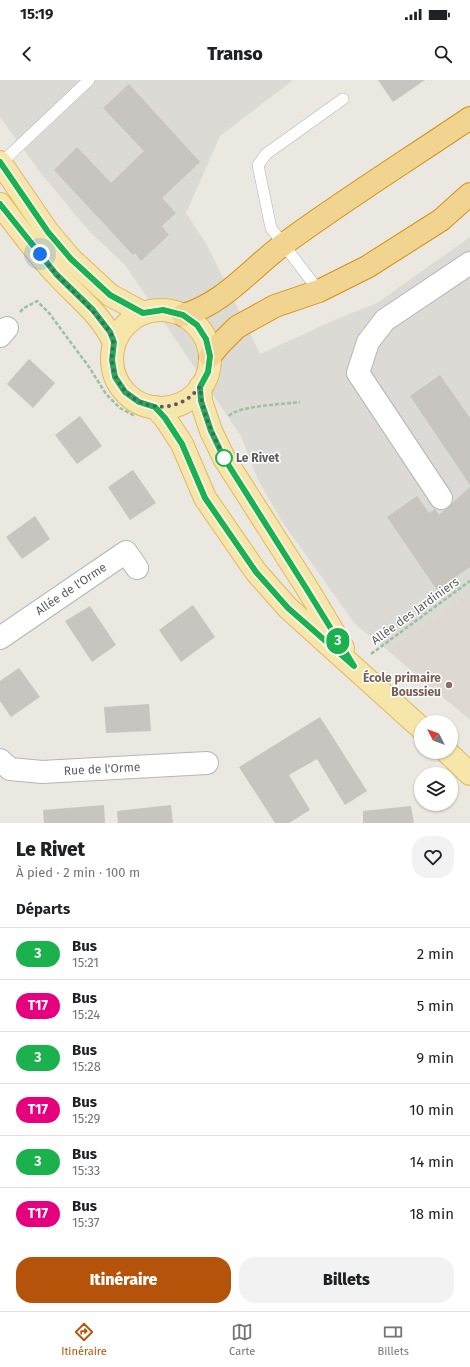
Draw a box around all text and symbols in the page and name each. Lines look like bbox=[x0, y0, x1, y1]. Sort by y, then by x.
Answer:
text: 15:19 bbox=[20, 5, 53, 23]
icon: back bbox=[16, 43, 38, 65]
text: Transo bbox=[207, 43, 263, 65]
icon: search bbox=[432, 43, 454, 65]
your location bbox=[30, 244, 50, 264]
marker: Le Rivet bbox=[215, 449, 233, 467]
place label: Le Rivet bbox=[236, 451, 280, 465]
street label: Allée de l'Orme bbox=[33, 560, 109, 618]
street label: Allée des Jardiniers bbox=[369, 574, 462, 647]
line badge: 3 bbox=[325, 628, 351, 654]
text: 3 bbox=[334, 632, 342, 649]
place label: École primaire Boussieu bbox=[363, 669, 441, 699]
marker: École primaire Boussieu bbox=[444, 680, 454, 690]
north arrow bbox=[414, 715, 458, 759]
map controls bbox=[414, 715, 458, 811]
street label: Rue de l'Orme bbox=[63, 760, 141, 778]
button: layers bbox=[414, 767, 458, 811]
button: heart bbox=[412, 836, 454, 878]
text: Le Rivet bbox=[16, 838, 85, 861]
text: À pied · 2 min · 100 m bbox=[16, 865, 140, 880]
text: Départs bbox=[16, 900, 70, 918]
text: Bus bbox=[72, 937, 97, 955]
text: 3 bbox=[34, 945, 42, 962]
text: 2 min bbox=[417, 945, 454, 963]
text: 15:21 bbox=[72, 955, 99, 970]
text: Bus bbox=[72, 989, 97, 1007]
text: T17 bbox=[28, 997, 48, 1014]
text: 5 min bbox=[417, 997, 454, 1015]
text: 15:24 bbox=[72, 1007, 100, 1022]
text: Bus bbox=[72, 1041, 97, 1059]
text: 3 bbox=[34, 1049, 42, 1066]
text: 9 min bbox=[416, 1049, 454, 1067]
text: 15:28 bbox=[72, 1059, 101, 1074]
text: Bus bbox=[72, 1093, 97, 1111]
text: T17 bbox=[28, 1101, 48, 1118]
text: 10 min bbox=[409, 1101, 454, 1119]
text: 15:29 bbox=[72, 1111, 100, 1126]
text: Bus bbox=[72, 1145, 97, 1163]
text: 3 bbox=[34, 1153, 42, 1170]
text: 14 min bbox=[410, 1153, 454, 1171]
text: 15:33 bbox=[72, 1163, 100, 1178]
text: Bus bbox=[72, 1197, 97, 1215]
text: T17 bbox=[28, 1205, 48, 1222]
text: 18 min bbox=[409, 1205, 454, 1223]
text: 15:37 bbox=[72, 1215, 100, 1230]
button: Itinéraire bbox=[16, 1257, 231, 1303]
button: Billets bbox=[239, 1257, 454, 1303]
tab: Itinéraire bbox=[61, 1321, 107, 1358]
tab: Carte bbox=[229, 1321, 255, 1358]
tab: Billets bbox=[378, 1321, 409, 1358]

